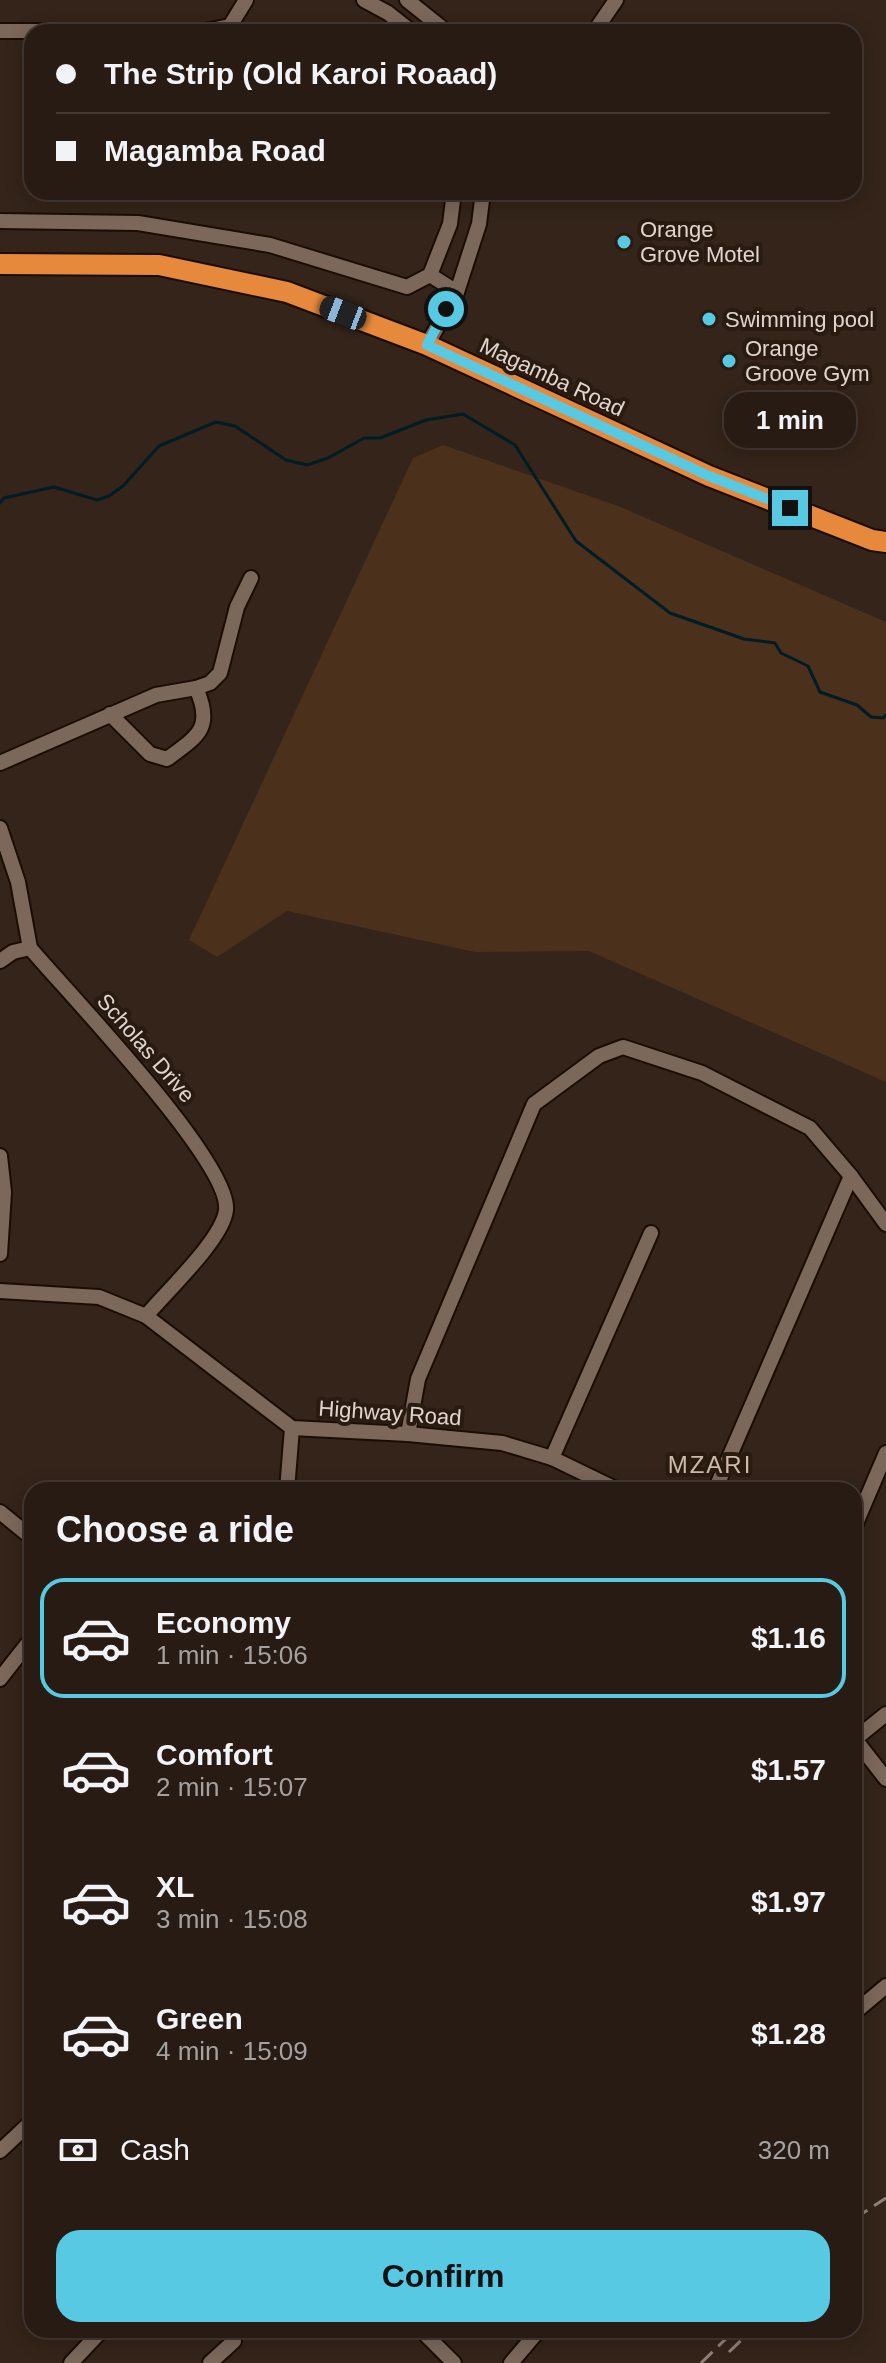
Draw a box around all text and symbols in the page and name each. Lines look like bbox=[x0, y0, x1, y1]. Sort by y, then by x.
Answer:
text: The Strip (Old Karoi Roaad) bbox=[104, 57, 497, 90]
text: Magamba Road bbox=[104, 134, 326, 167]
place label: Orange Grove Motel bbox=[640, 217, 760, 267]
marker: Orange Grove Motel bbox=[615, 233, 633, 251]
route start bbox=[428, 291, 464, 327]
car bbox=[316, 293, 370, 333]
place label: Swimming pool bbox=[725, 307, 874, 332]
marker: Swimming pool bbox=[700, 310, 718, 328]
street label: Magamba Road bbox=[476, 333, 628, 421]
place label: Orange Groove Gym bbox=[745, 336, 870, 386]
marker: Orange Groove Gym bbox=[720, 352, 738, 370]
callout: 1 min bbox=[724, 392, 856, 448]
text: 1 min bbox=[756, 405, 824, 435]
route end bbox=[772, 490, 808, 526]
street label: Scholas Drive bbox=[92, 989, 200, 1107]
street label: Highway Road bbox=[318, 1396, 462, 1430]
district label: MZARI bbox=[668, 1451, 752, 1478]
text: Choose a ride bbox=[56, 1509, 294, 1550]
icon: car bbox=[60, 1602, 132, 1674]
text: Economy bbox=[156, 1606, 291, 1639]
text: $1.16 bbox=[751, 1621, 826, 1654]
text: 1 min · 15:06 bbox=[156, 1640, 308, 1670]
icon: car bbox=[60, 1734, 132, 1806]
text: Comfort bbox=[156, 1738, 273, 1771]
text: $1.57 bbox=[751, 1753, 826, 1786]
text: 2 min · 15:07 bbox=[156, 1772, 308, 1802]
icon: car bbox=[60, 1866, 132, 1938]
text: XL bbox=[156, 1870, 194, 1903]
text: $1.97 bbox=[751, 1885, 826, 1918]
text: 3 min · 15:08 bbox=[156, 1904, 308, 1934]
icon: car bbox=[60, 1998, 132, 2070]
text: Green bbox=[156, 2002, 243, 2035]
text: $1.28 bbox=[751, 2017, 826, 2050]
text: 4 min · 15:09 bbox=[156, 2036, 308, 2066]
icon: cash bbox=[56, 2128, 100, 2172]
text: Cash bbox=[120, 2133, 190, 2166]
text: 320 m bbox=[758, 2135, 830, 2165]
button: Confirm bbox=[56, 2230, 830, 2322]

